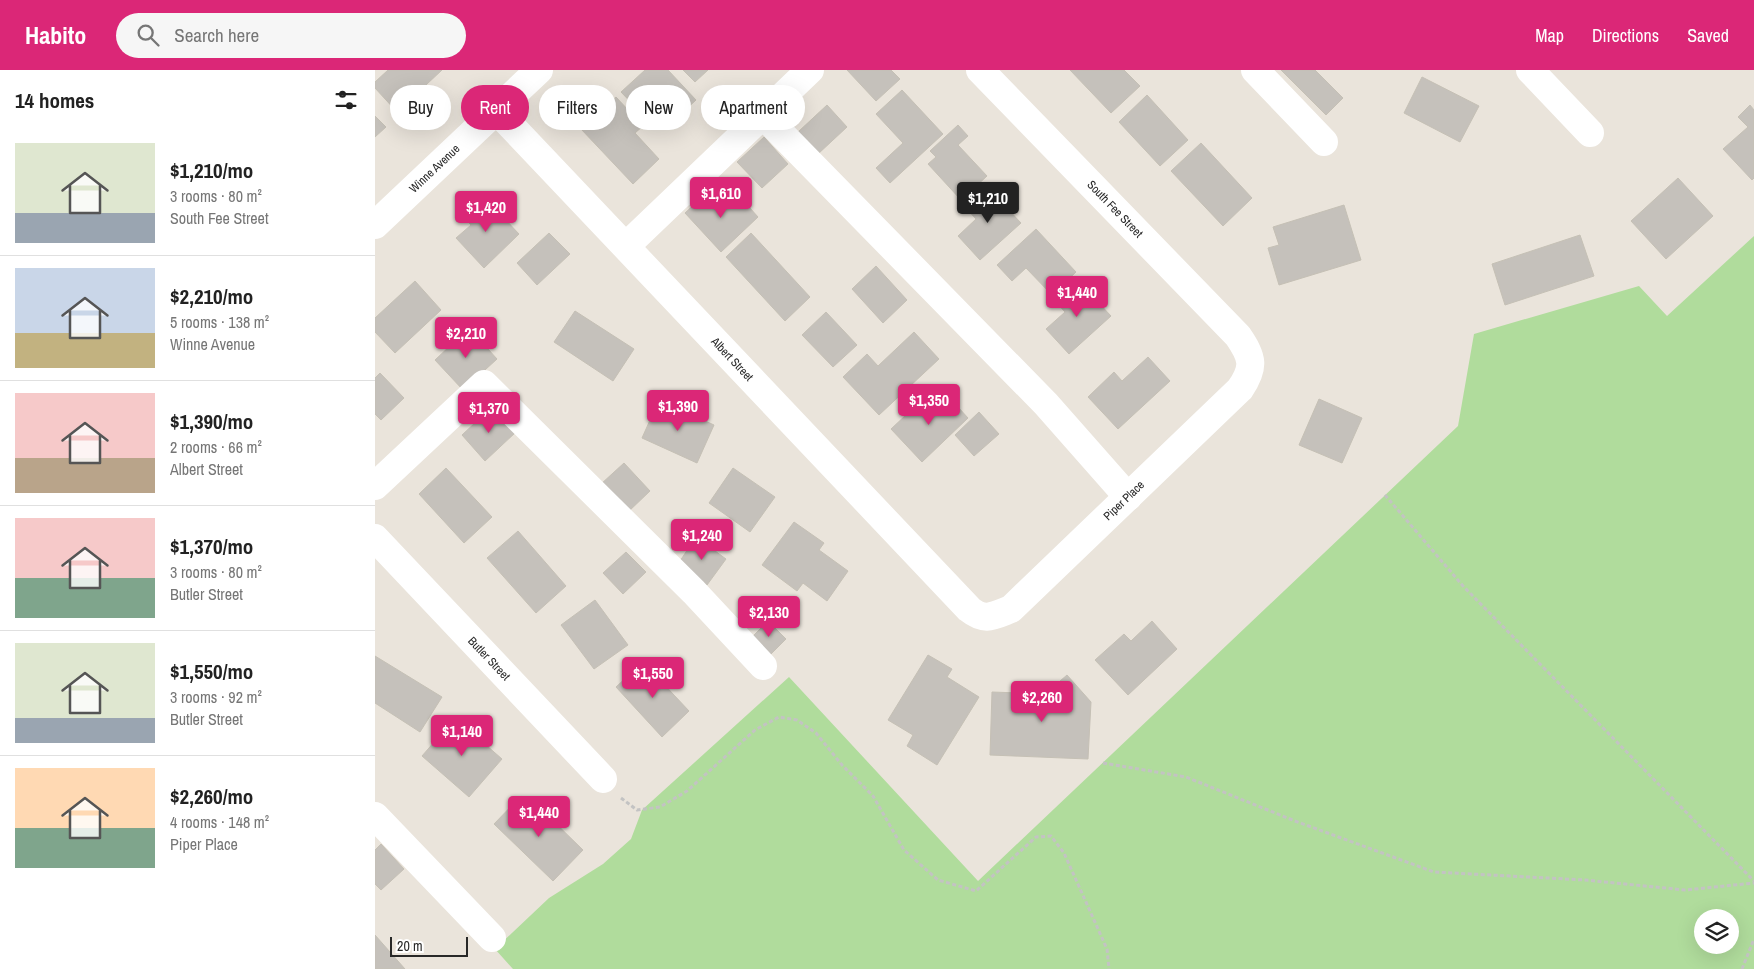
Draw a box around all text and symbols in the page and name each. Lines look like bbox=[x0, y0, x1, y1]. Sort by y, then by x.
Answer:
search box bbox=[116, 13, 466, 58]
text: Habito bbox=[25, 19, 86, 51]
icon: search bbox=[134, 21, 162, 49]
text: Search here bbox=[174, 22, 259, 48]
text: Map bbox=[1535, 23, 1564, 48]
text: Directions bbox=[1592, 23, 1659, 48]
text: Saved bbox=[1687, 23, 1729, 48]
chip: Buy bbox=[390, 85, 451, 130]
chip: Rent bbox=[461, 85, 529, 130]
chip: Filters bbox=[539, 85, 616, 130]
chip: New bbox=[626, 85, 691, 130]
chip: Apartment bbox=[701, 85, 805, 130]
text: 14 homes bbox=[15, 86, 94, 115]
icon: filters bbox=[332, 86, 360, 114]
street label: Winne Avenue bbox=[406, 141, 463, 196]
text: $1,210/mo bbox=[170, 156, 253, 185]
icon: home bbox=[55, 163, 115, 223]
pin: $1,610 bbox=[680, 176, 762, 219]
street label: South Fee Street bbox=[1084, 177, 1147, 241]
text: $1,610 bbox=[701, 182, 741, 204]
pin: $1,210 bbox=[947, 182, 1029, 224]
text: 3 rooms · 80 m² bbox=[170, 185, 262, 207]
text: $1,210 bbox=[968, 187, 1008, 209]
pin: $1,420 bbox=[445, 190, 527, 233]
text: $1,420 bbox=[466, 196, 506, 218]
text: South Fee Street bbox=[170, 207, 269, 229]
pin: $1,440 bbox=[1036, 276, 1118, 318]
text: $1,440 bbox=[1057, 281, 1097, 303]
text: $2,210/mo bbox=[170, 282, 253, 311]
icon: home bbox=[55, 288, 115, 348]
text: 5 rooms · 138 m² bbox=[170, 311, 269, 333]
pin: $2,210 bbox=[425, 316, 507, 359]
text: $2,210 bbox=[446, 322, 486, 344]
text: Winne Avenue bbox=[170, 333, 255, 355]
street label: Albert Street bbox=[707, 333, 757, 385]
pin: $1,350 bbox=[888, 384, 970, 426]
text: $1,350 bbox=[909, 389, 949, 411]
pin: $1,390 bbox=[637, 390, 719, 432]
pin: $1,370 bbox=[448, 392, 530, 434]
text: $1,390 bbox=[658, 395, 698, 417]
text: $1,370 bbox=[469, 397, 509, 419]
text: $1,390/mo bbox=[170, 407, 253, 436]
icon: home bbox=[55, 413, 115, 473]
text: 2 rooms · 66 m² bbox=[170, 436, 262, 458]
text: Albert Street bbox=[170, 458, 243, 480]
street label: Piper Place bbox=[1100, 477, 1148, 524]
pin: $1,240 bbox=[661, 518, 743, 561]
text: $1,240 bbox=[682, 524, 722, 546]
text: $1,370/mo bbox=[170, 532, 253, 561]
icon: home bbox=[55, 538, 115, 598]
text: 3 rooms · 80 m² bbox=[170, 561, 262, 583]
text: Butler Street bbox=[170, 583, 243, 605]
pin: $2,130 bbox=[728, 596, 810, 638]
text: $2,130 bbox=[749, 601, 789, 623]
street label: Butler Street bbox=[464, 633, 514, 684]
pin: $1,550 bbox=[612, 656, 694, 699]
text: $1,550/mo bbox=[170, 657, 253, 686]
text: $1,550 bbox=[633, 662, 673, 684]
icon: home bbox=[55, 663, 115, 723]
pin: $2,260 bbox=[1001, 680, 1083, 723]
text: 3 rooms · 92 m² bbox=[170, 686, 262, 708]
text: $2,260 bbox=[1022, 686, 1062, 708]
text: Butler Street bbox=[170, 708, 243, 730]
pin: $1,140 bbox=[421, 714, 503, 757]
text: $1,140 bbox=[442, 720, 482, 742]
text: $2,260/mo bbox=[170, 782, 253, 811]
icon: home bbox=[55, 788, 115, 848]
pin: $1,440 bbox=[498, 796, 580, 838]
text: $1,440 bbox=[519, 801, 559, 823]
text: 4 rooms · 148 m² bbox=[170, 811, 269, 833]
text: Piper Place bbox=[170, 833, 238, 855]
map controls bbox=[1694, 909, 1739, 954]
button: layers bbox=[1694, 909, 1739, 954]
scale bar bbox=[390, 934, 467, 957]
text: 20 m bbox=[397, 937, 423, 955]

